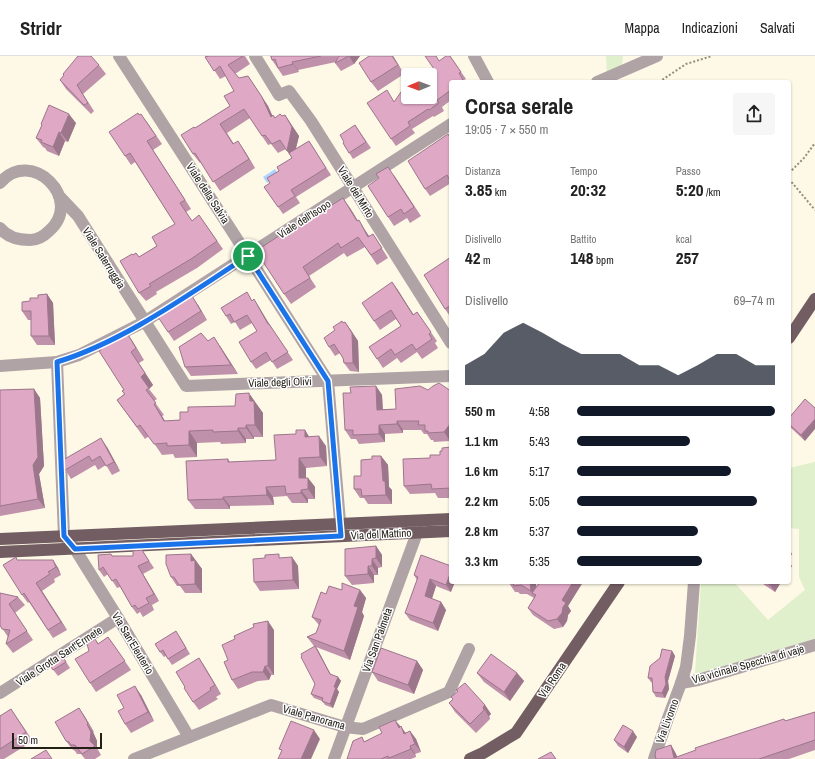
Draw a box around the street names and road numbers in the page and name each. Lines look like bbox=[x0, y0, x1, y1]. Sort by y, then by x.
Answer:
street label: Viale della Salvia bbox=[183, 160, 233, 226]
street label: Viale del Mirto bbox=[335, 164, 377, 220]
street label: Viale dell'Isopo bbox=[275, 197, 333, 241]
street label: Viale Saterruggia bbox=[79, 225, 129, 291]
street label: Viale degli Olivi bbox=[248, 374, 312, 390]
street label: Via del Mattino bbox=[350, 525, 412, 543]
street label: Via San Palmeta bbox=[359, 606, 395, 674]
street label: Via San'Eleuterio bbox=[109, 609, 157, 677]
street label: Viale Grotta Sant'Ermete bbox=[13, 623, 105, 689]
street label: Via vicinale Specchia di vaje bbox=[690, 641, 806, 687]
street label: Via Roma bbox=[535, 660, 569, 700]
street label: Via Livorno bbox=[653, 697, 681, 745]
street label: Viale Panorama bbox=[281, 701, 347, 733]

